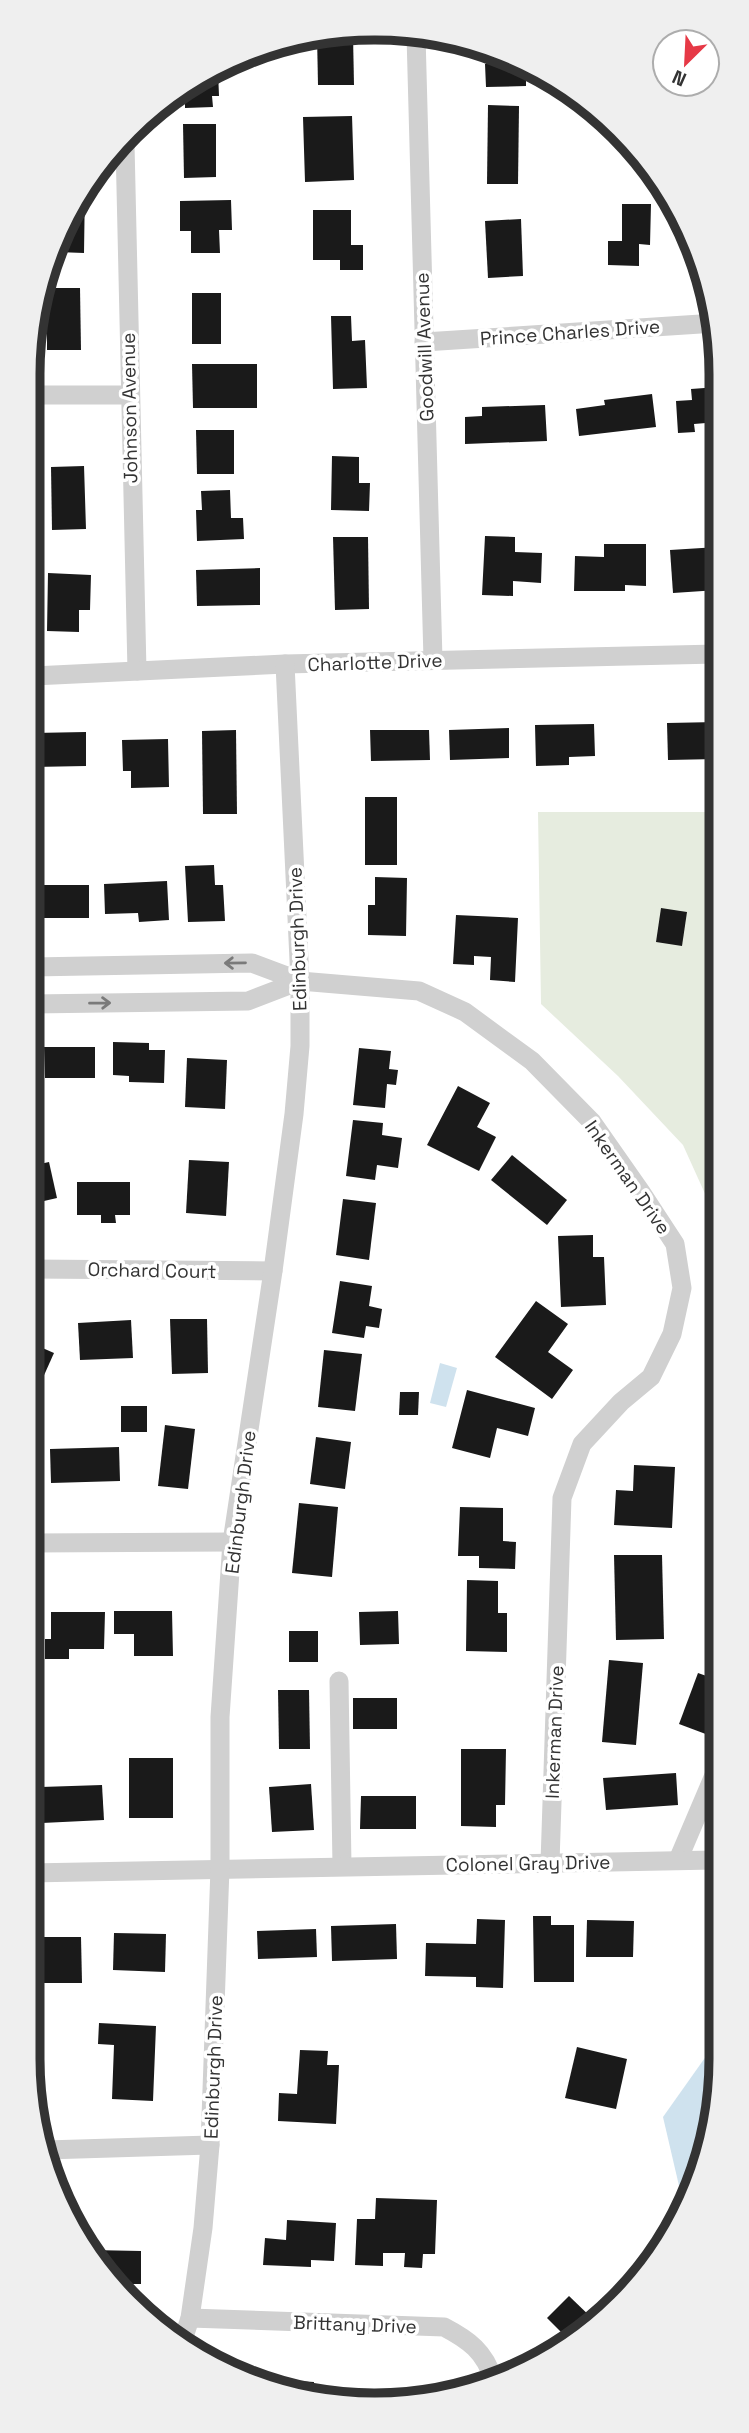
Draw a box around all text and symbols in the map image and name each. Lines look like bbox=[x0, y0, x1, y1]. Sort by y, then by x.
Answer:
north arrow bbox=[651, 28, 721, 98]
text: N bbox=[668, 64, 690, 92]
street label: Goodwill Avenue bbox=[409, 272, 440, 422]
street label: Prince Charles Drive bbox=[479, 314, 661, 351]
street label: Johnson Avenue bbox=[116, 332, 143, 484]
street label: Charlotte Drive bbox=[307, 648, 443, 677]
street label: Edinburgh Drive bbox=[282, 867, 313, 1011]
one-way arrow bbox=[224, 957, 247, 970]
one-way arrow bbox=[89, 996, 112, 1010]
street label: Inkerman Drive bbox=[579, 1115, 676, 1239]
street label: Orchard Court bbox=[87, 1257, 217, 1284]
street label: Edinburgh Drive bbox=[219, 1429, 262, 1575]
street label: Inkerman Drive bbox=[540, 1665, 569, 1799]
street label: Colonel Gray Drive bbox=[445, 1850, 611, 1877]
street label: Edinburgh Drive bbox=[198, 1995, 229, 2139]
street label: Brittany Drive bbox=[293, 2310, 417, 2339]

